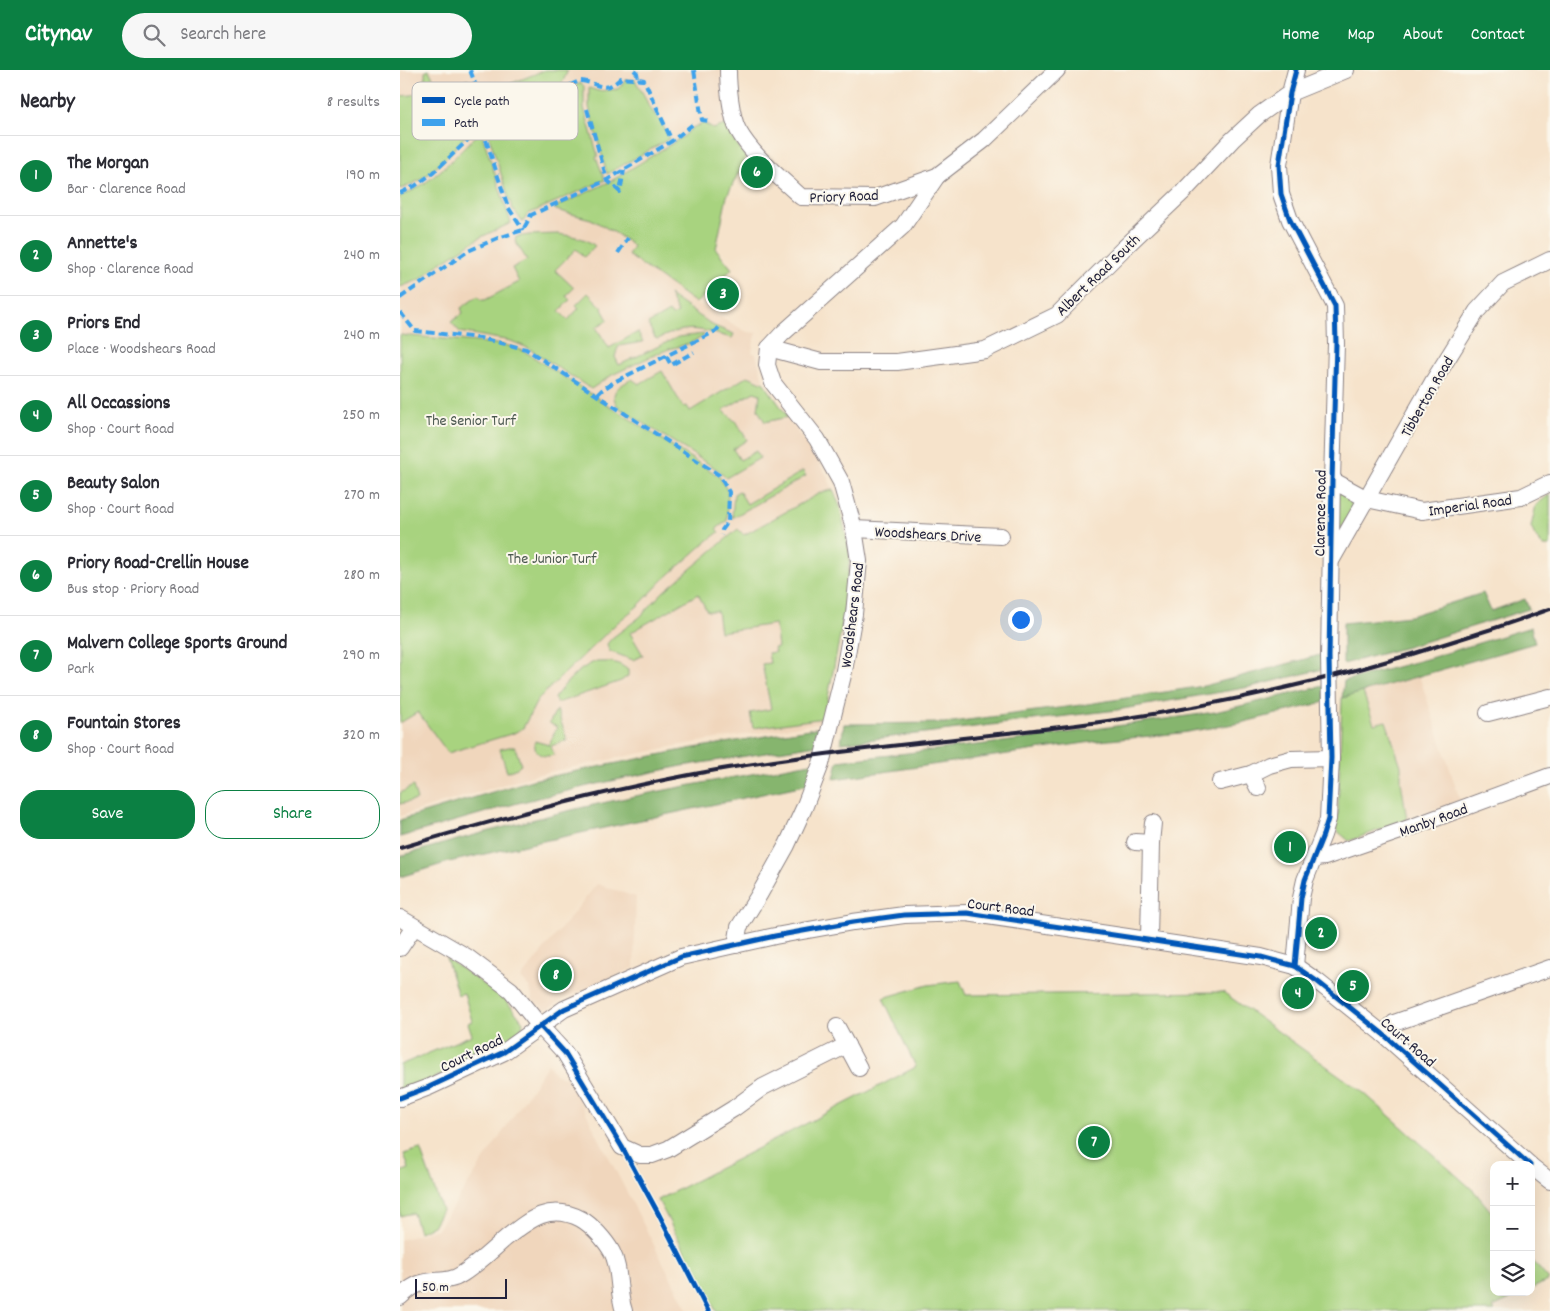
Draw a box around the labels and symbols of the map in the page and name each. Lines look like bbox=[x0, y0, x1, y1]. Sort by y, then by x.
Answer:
legend bbox=[412, 82, 578, 140]
text: Cycle path bbox=[454, 92, 510, 112]
text: Path bbox=[454, 114, 479, 134]
pin: 6 bbox=[741, 153, 773, 191]
street label: Priory Road bbox=[809, 185, 879, 210]
street label: Albert Road South bbox=[1051, 229, 1146, 322]
pin: 3 bbox=[707, 275, 739, 313]
street label: Tibberton Road bbox=[1396, 352, 1461, 442]
park label: The Senior Turf bbox=[426, 410, 517, 433]
street label: Clarence Road bbox=[1309, 470, 1334, 557]
street label: Imperial Road bbox=[1427, 489, 1514, 524]
street label: Woodshears Drive bbox=[874, 521, 982, 550]
park label: The Junior Turf bbox=[507, 548, 597, 571]
street label: Woodshears Road bbox=[836, 561, 871, 669]
your location bbox=[1008, 607, 1034, 633]
street label: Manby Road bbox=[1396, 798, 1471, 844]
pin: 1 bbox=[1274, 828, 1306, 866]
street label: Court Road bbox=[966, 893, 1036, 924]
pin: 2 bbox=[1305, 914, 1337, 952]
pin: 8 bbox=[540, 956, 572, 994]
pin: 5 bbox=[1337, 967, 1369, 1005]
pin: 4 bbox=[1282, 974, 1314, 1012]
street label: Court Road bbox=[1374, 1012, 1440, 1074]
street label: Court Road bbox=[437, 1029, 507, 1079]
pin: 7 bbox=[1078, 1123, 1110, 1161]
scale bar bbox=[415, 1276, 508, 1299]

